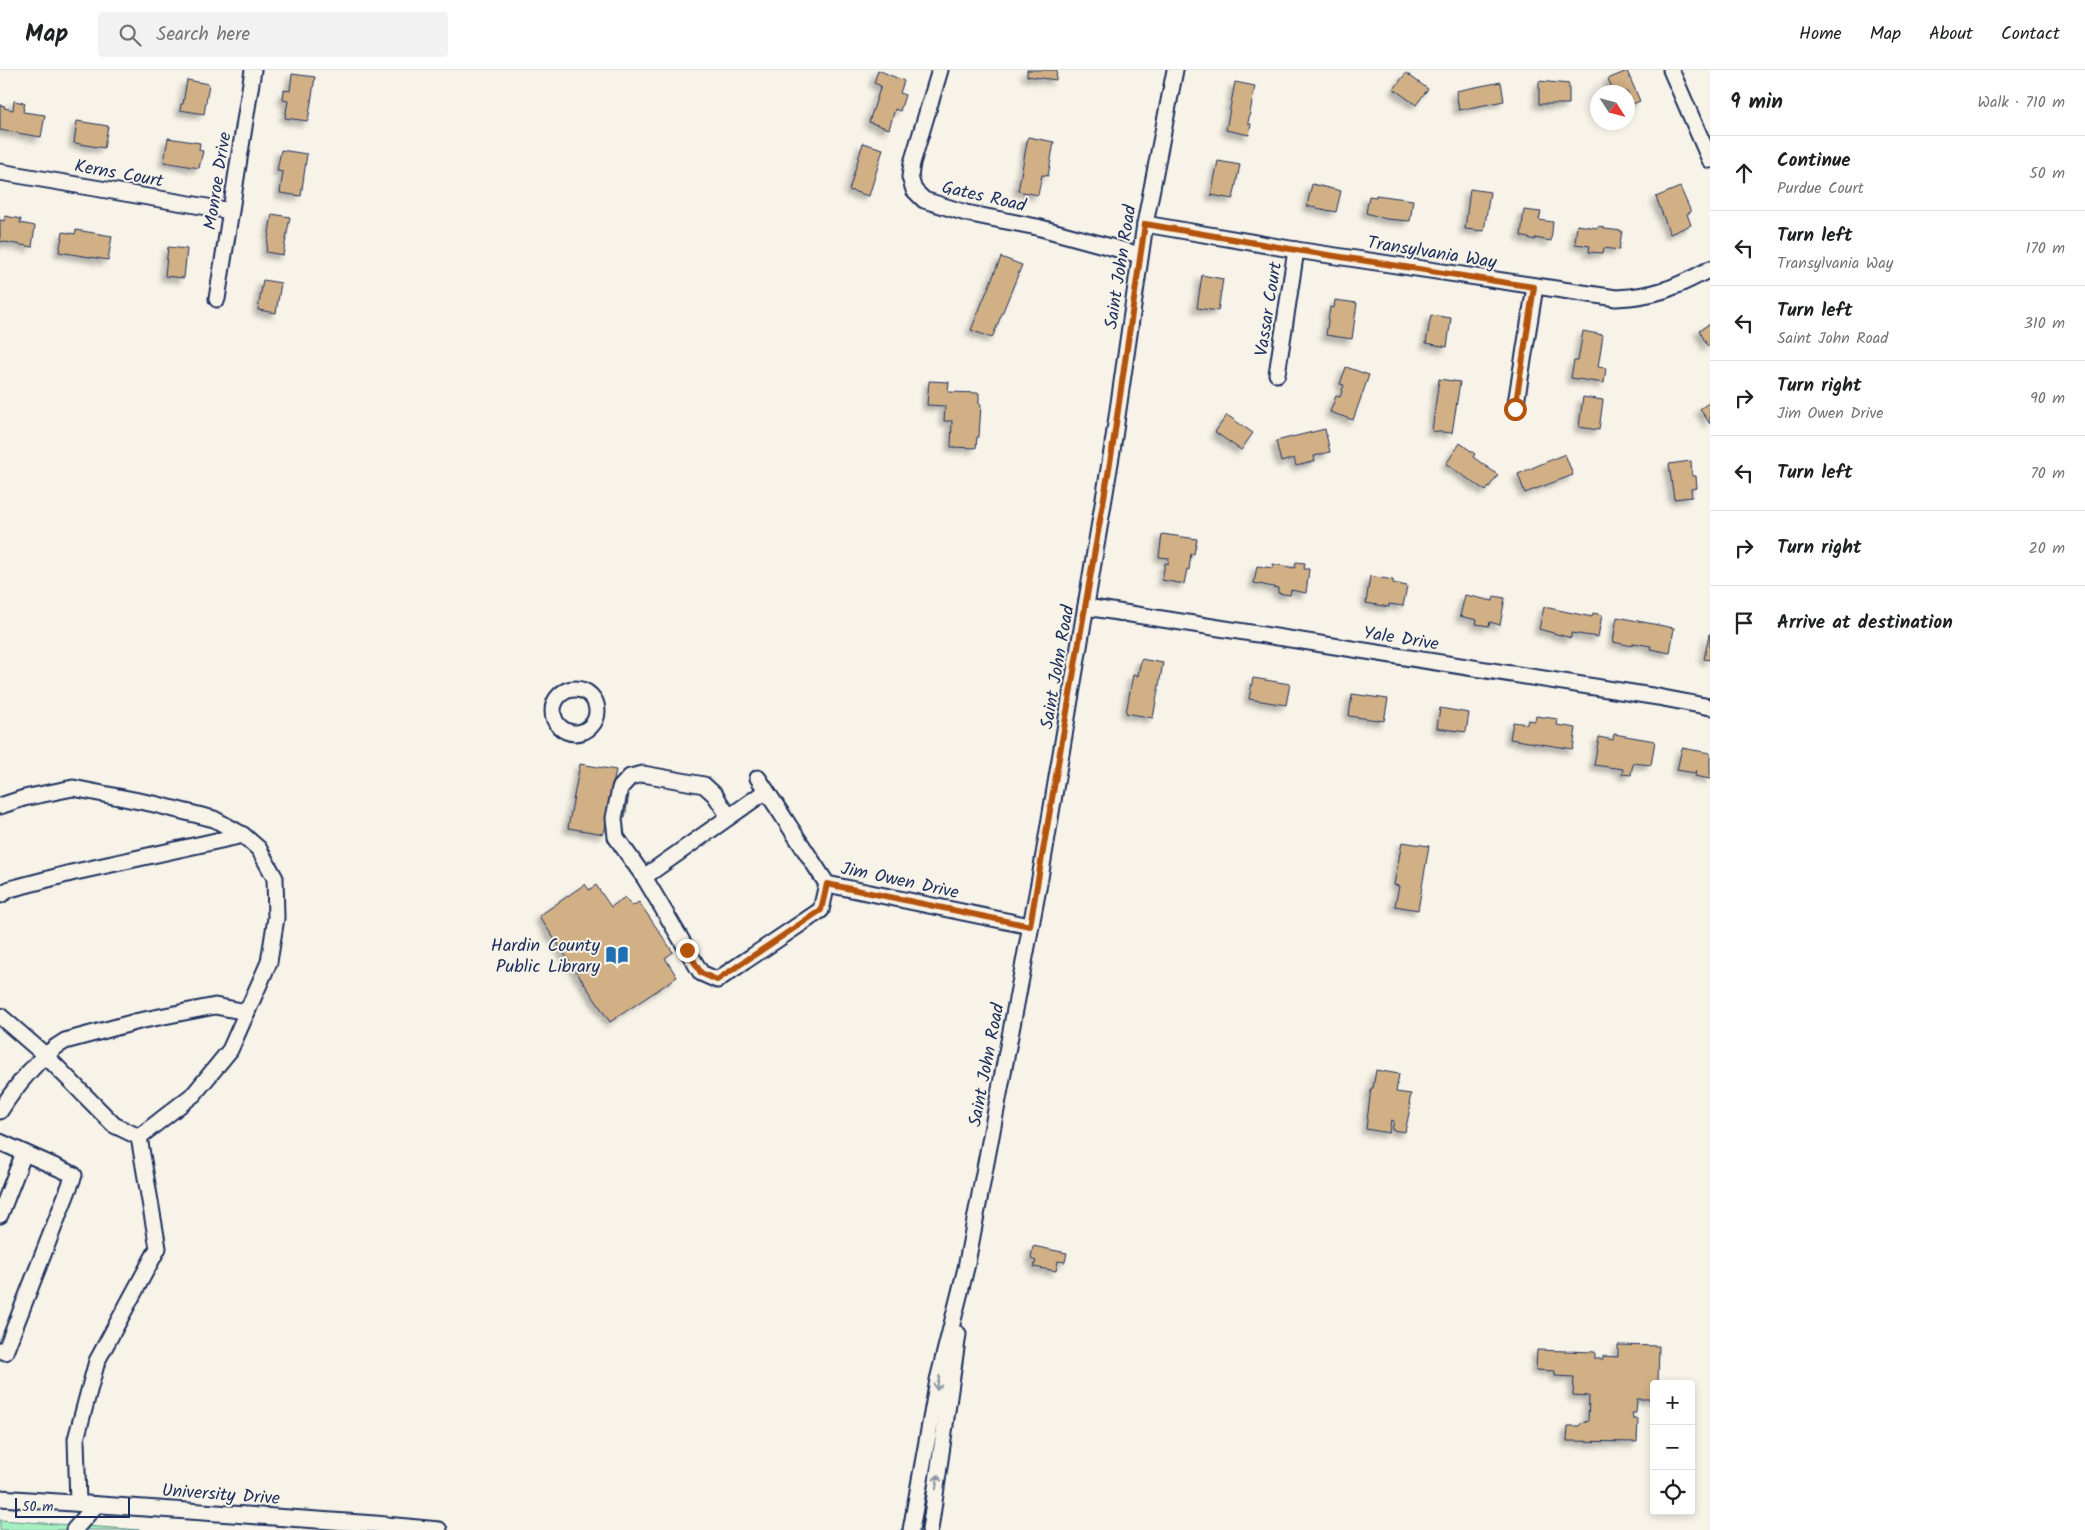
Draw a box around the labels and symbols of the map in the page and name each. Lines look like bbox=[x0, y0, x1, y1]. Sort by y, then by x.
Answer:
north arrow bbox=[1590, 85, 1635, 130]
street label: Monroe Drive bbox=[196, 130, 241, 232]
street label: Kerns Court bbox=[72, 152, 166, 197]
street label: Gates Road bbox=[939, 174, 1030, 221]
street label: Saint John Road bbox=[1097, 202, 1146, 331]
street label: Transylvania Way bbox=[1365, 229, 1499, 278]
street label: Vassar Court bbox=[1248, 259, 1291, 359]
route start bbox=[1504, 398, 1527, 421]
street label: Saint John Road bbox=[1033, 602, 1084, 731]
street label: Yale Drive bbox=[1361, 619, 1441, 660]
street label: Jim Owen Drive bbox=[838, 855, 961, 908]
place label: Hardin County Public Library bbox=[491, 932, 601, 982]
route end bbox=[676, 939, 699, 962]
library icon: Hardin County Public Library bbox=[604, 942, 630, 968]
street label: Saint John Road bbox=[961, 1000, 1014, 1130]
one-way arrow bbox=[933, 1375, 942, 1391]
one-way arrow bbox=[932, 1474, 942, 1490]
street label: University Drive bbox=[161, 1477, 281, 1514]
scale bar bbox=[15, 1495, 130, 1518]

